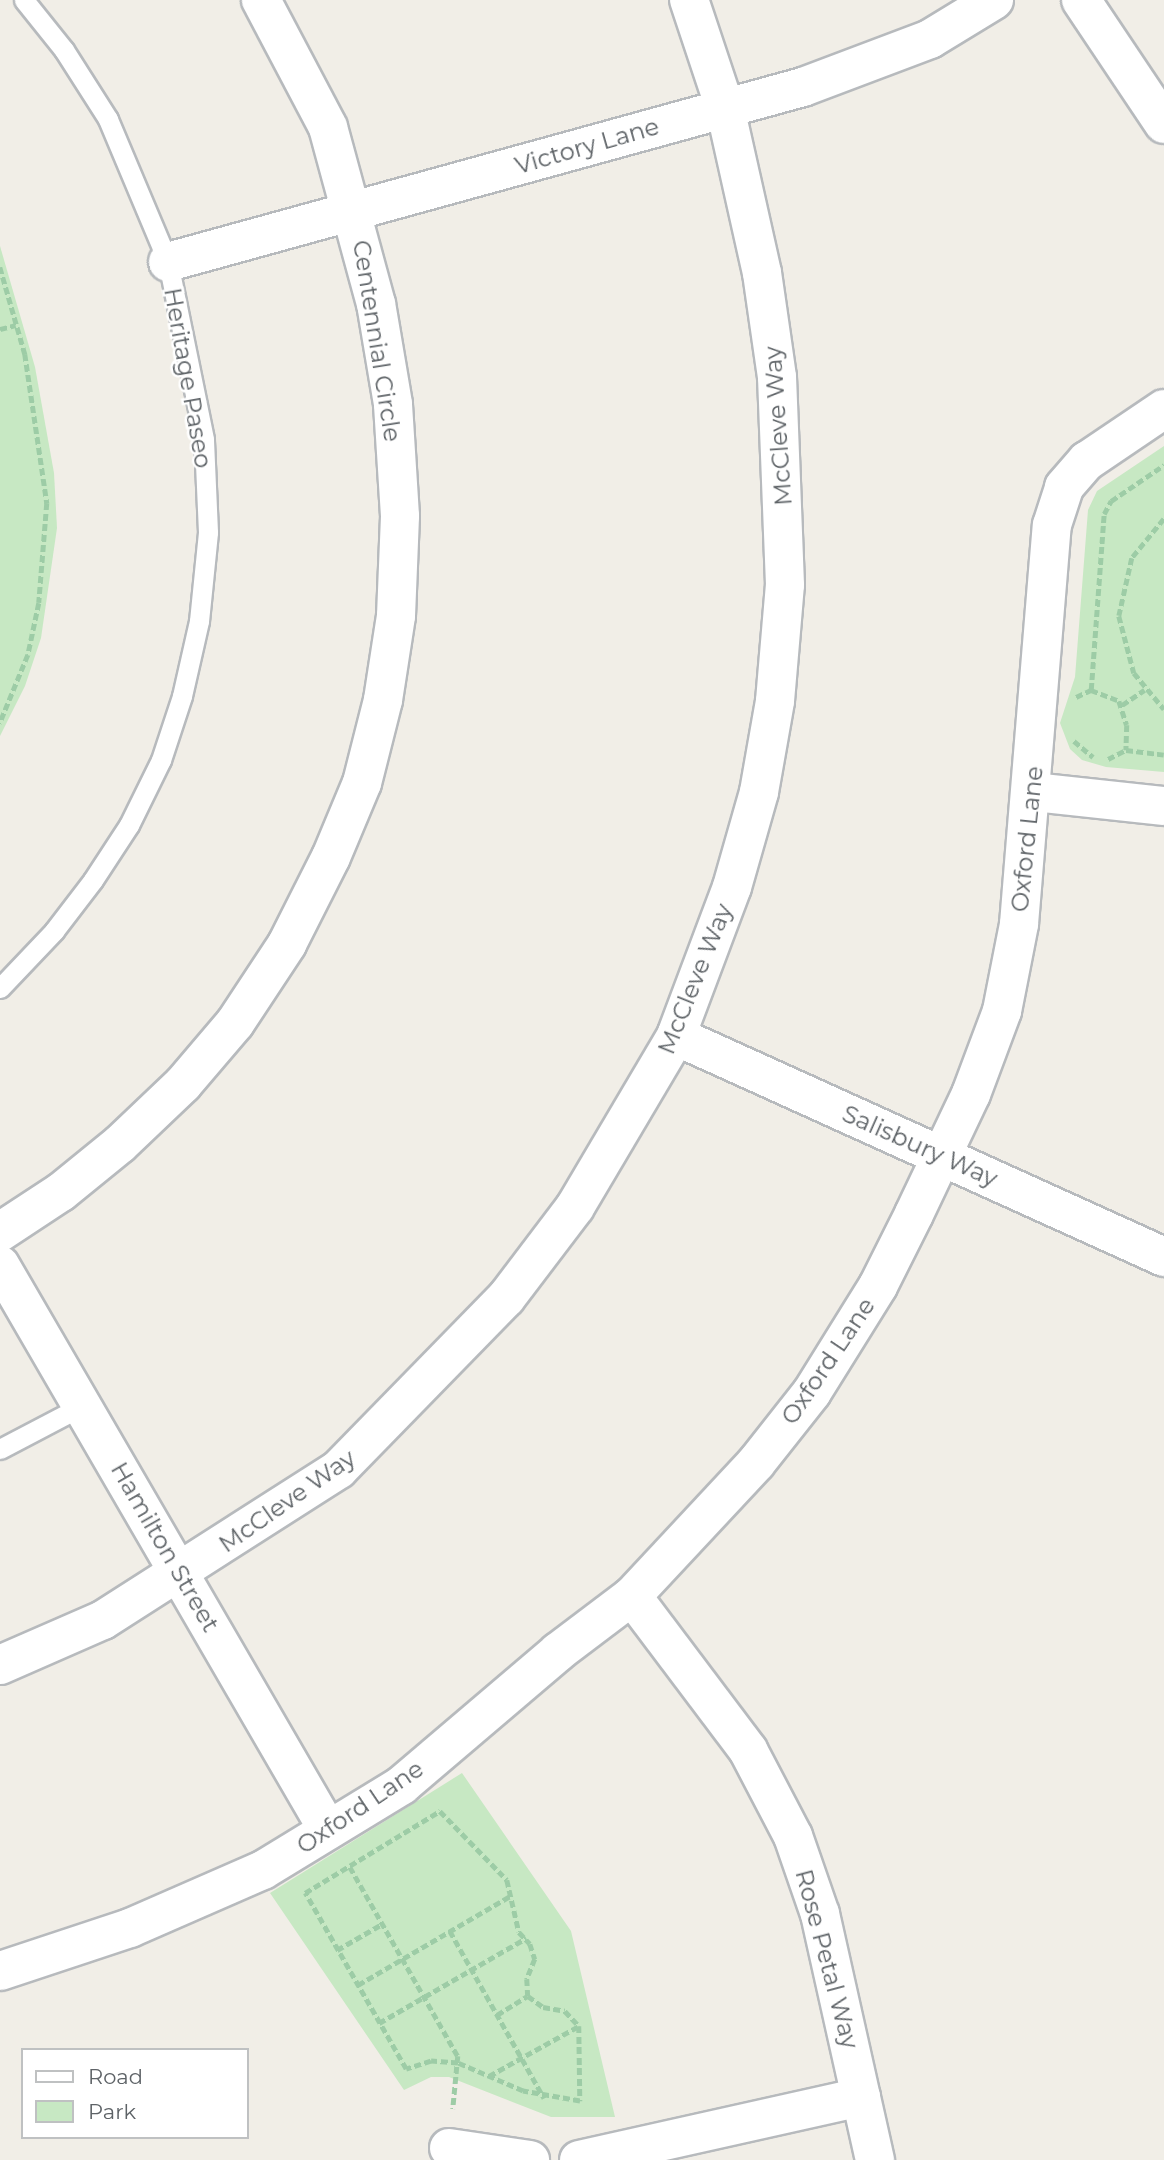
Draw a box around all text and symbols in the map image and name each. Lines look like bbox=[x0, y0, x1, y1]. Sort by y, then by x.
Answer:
street label: Victory Lane bbox=[512, 112, 662, 180]
street label: Centennial Circle bbox=[347, 238, 407, 444]
street label: Heritage Paseo bbox=[158, 286, 218, 470]
street label: McCleve Way bbox=[758, 345, 798, 507]
street label: Oxford Lane bbox=[1005, 765, 1049, 913]
street label: McCleve Way bbox=[652, 900, 738, 1058]
street label: Salisbury Way bbox=[838, 1099, 1002, 1193]
street label: Oxford Lane bbox=[775, 1292, 881, 1430]
street label: McCleve Way bbox=[213, 1443, 361, 1559]
street label: Hamilton Street bbox=[105, 1457, 225, 1637]
street label: Oxford Lane bbox=[291, 1754, 429, 1860]
street label: Rose Petal Way bbox=[789, 1866, 865, 2052]
legend bbox=[21, 2048, 248, 2139]
text: Road bbox=[88, 2064, 143, 2089]
text: Park bbox=[88, 2099, 136, 2124]

